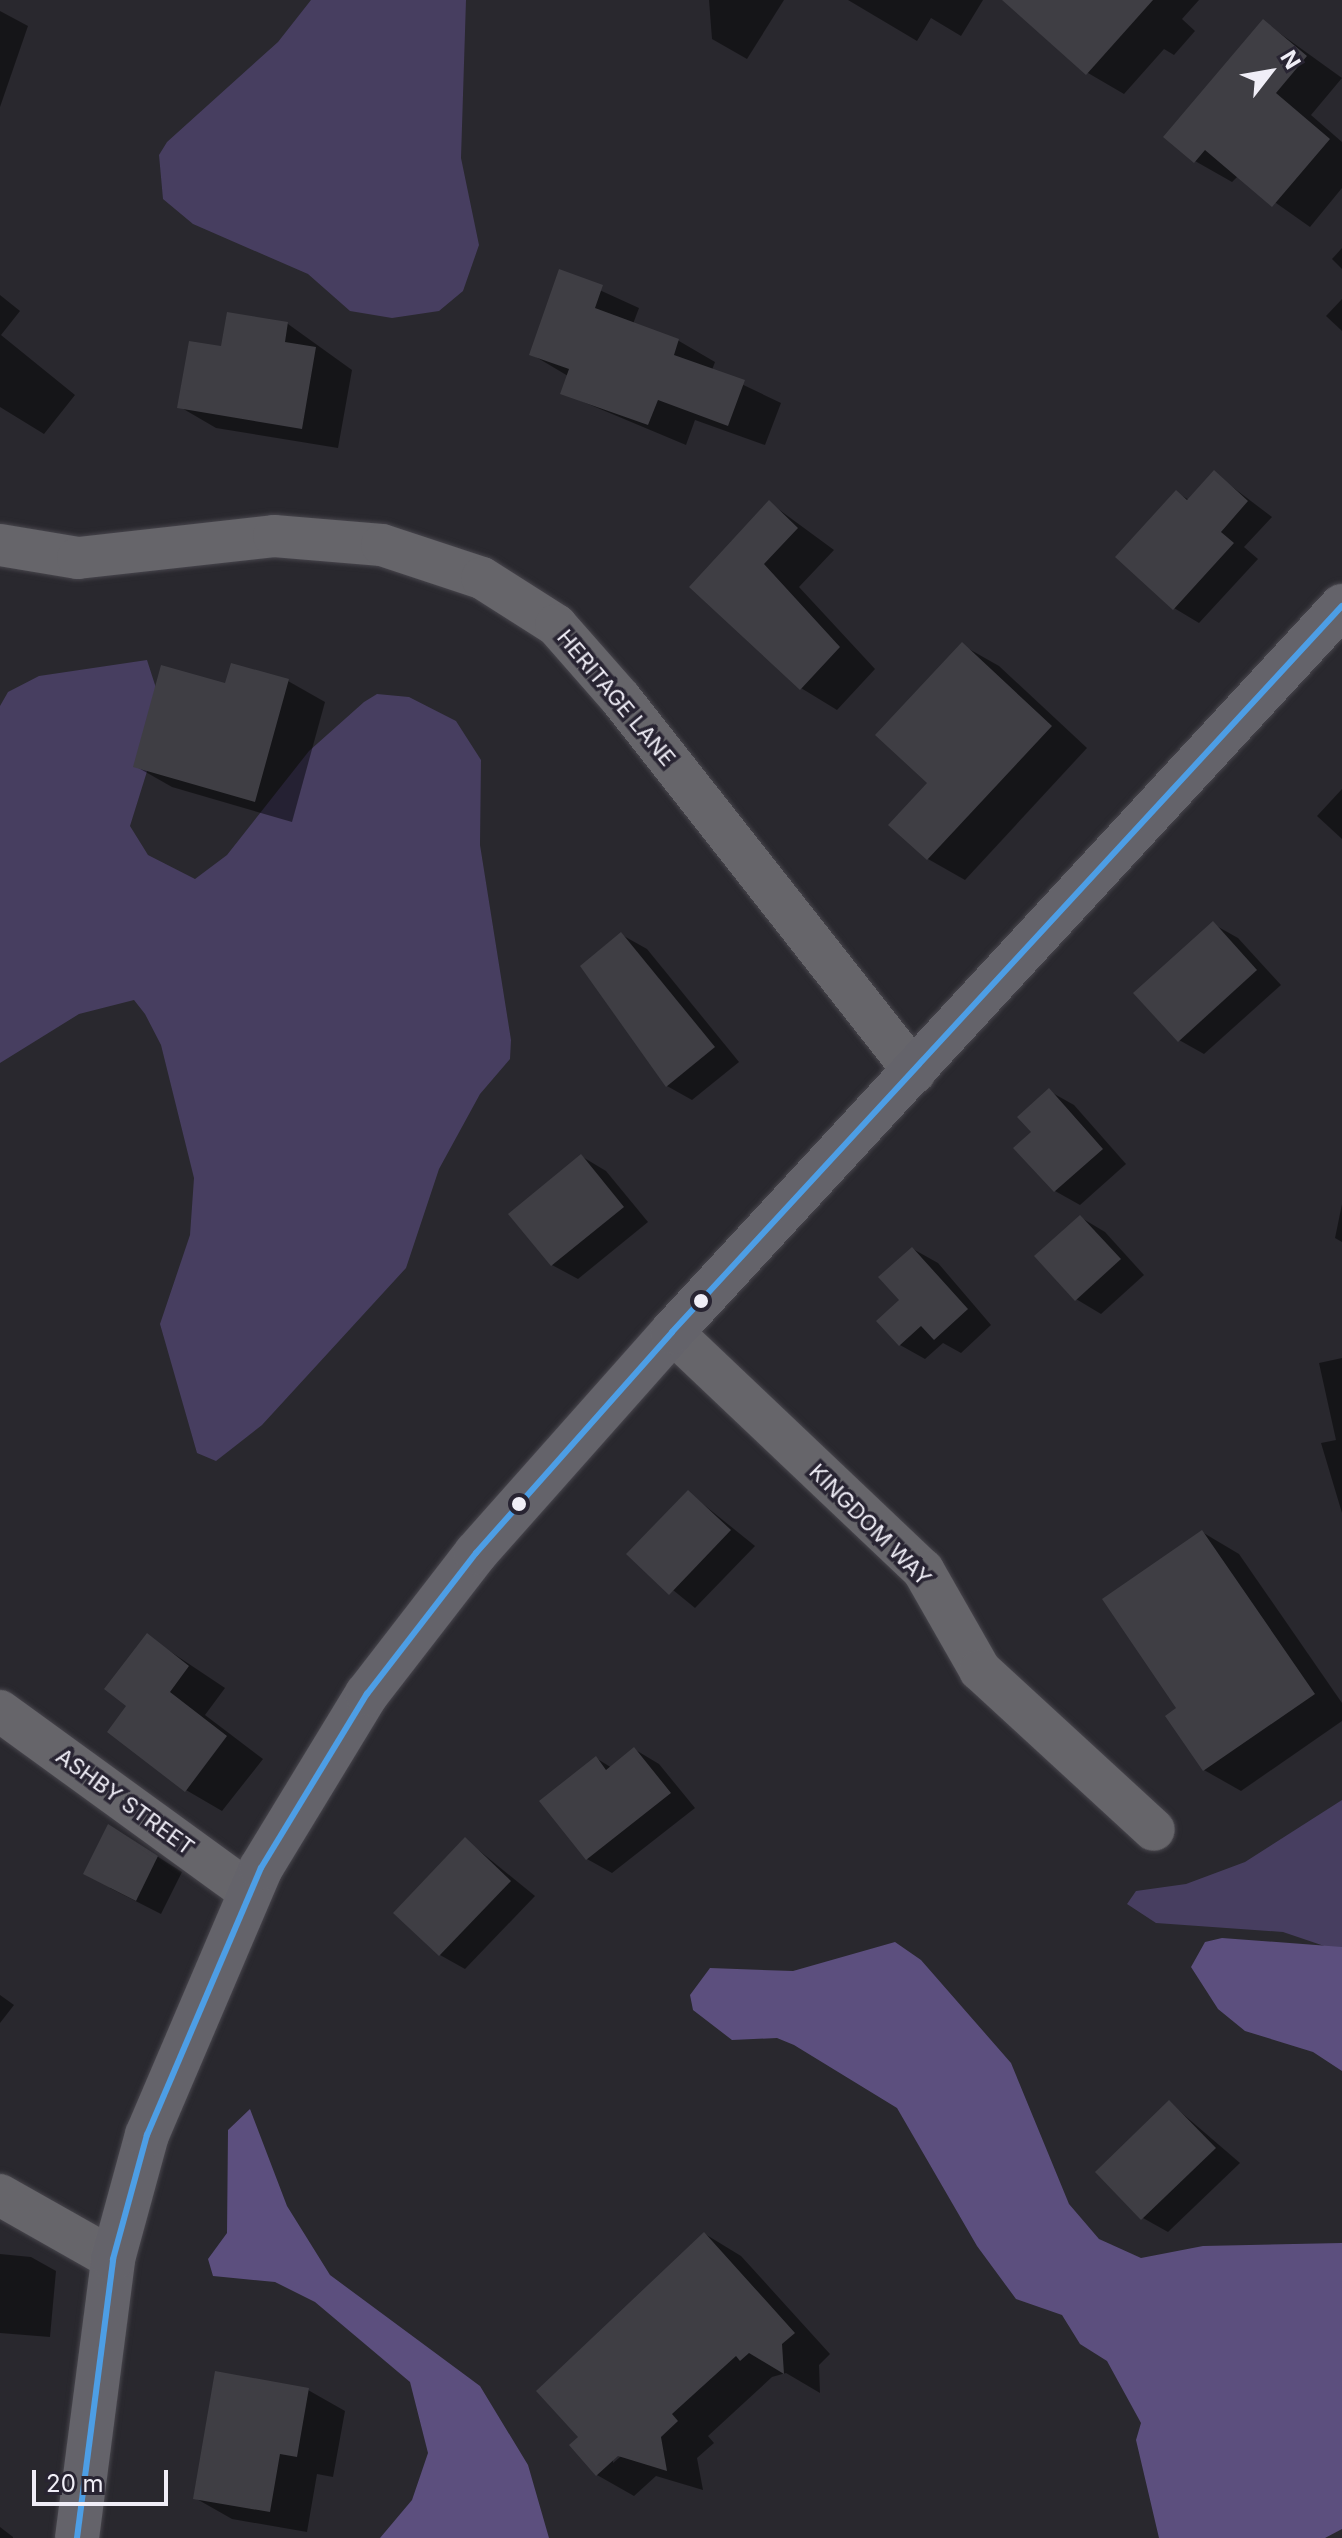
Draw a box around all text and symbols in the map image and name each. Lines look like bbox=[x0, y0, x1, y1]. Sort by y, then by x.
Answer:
north arrow bbox=[1230, 32, 1310, 112]
text: N bbox=[1275, 46, 1306, 74]
street label: HERITAGE LANE bbox=[551, 625, 681, 771]
unlabelled marker bbox=[693, 1293, 709, 1309]
street label: KINGDOM WAY bbox=[804, 1459, 936, 1591]
unlabelled marker bbox=[511, 1496, 527, 1512]
street label: ASHBY STREET bbox=[51, 1743, 199, 1861]
scale bar bbox=[36, 2454, 172, 2504]
text: 20 m bbox=[46, 2469, 104, 2498]

